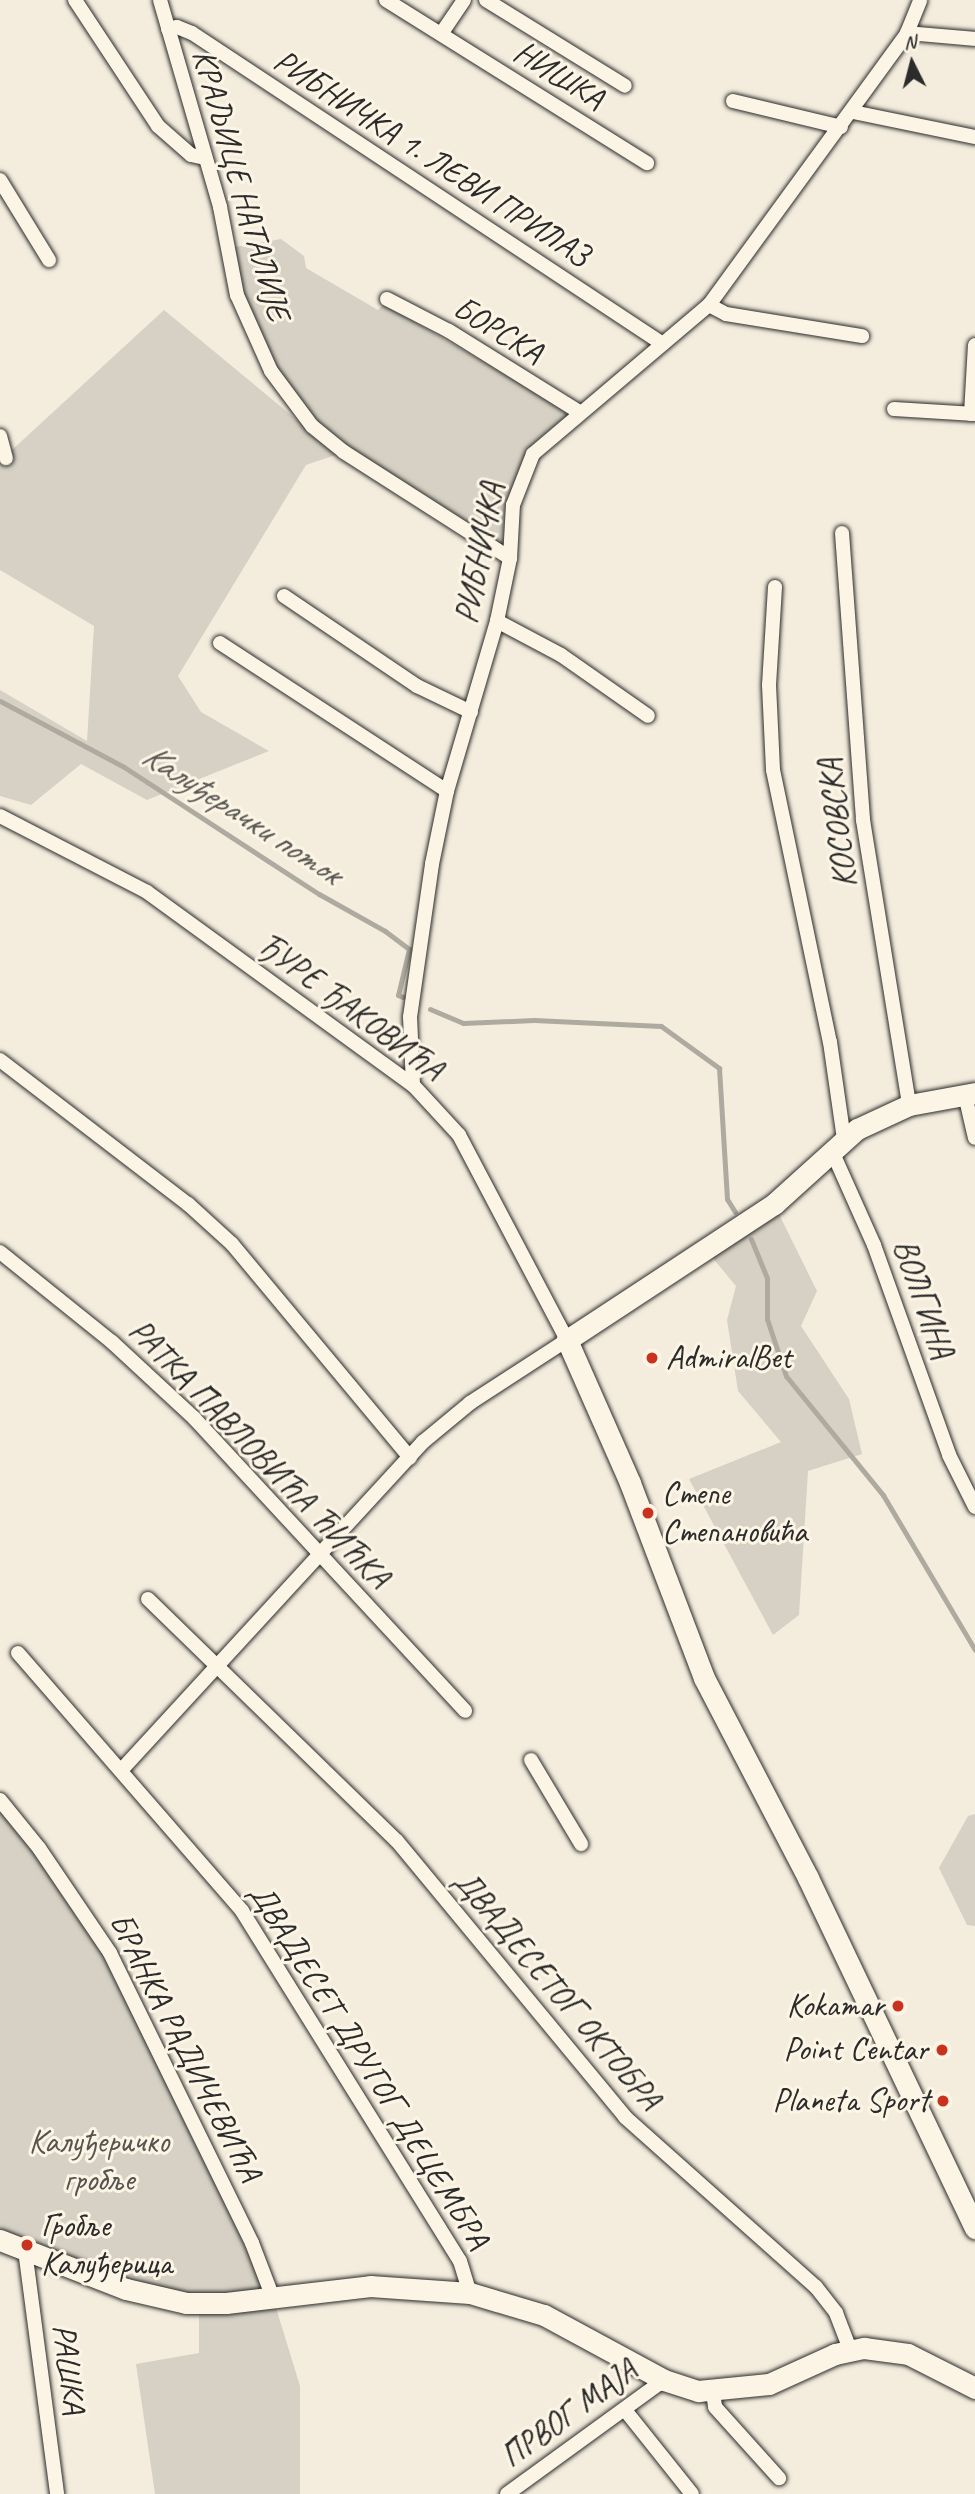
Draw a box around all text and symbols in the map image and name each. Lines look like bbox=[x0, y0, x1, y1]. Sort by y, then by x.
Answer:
north arrow bbox=[877, 28, 947, 98]
text: N bbox=[903, 30, 917, 55]
street label: НИШКА bbox=[507, 32, 611, 118]
street label: РИБНИЧКА 1. ЛЕВИ ПРИЛАЗ bbox=[265, 40, 599, 276]
street label: КРАЉИЦЕ НАТАЛИЈЕ bbox=[183, 45, 299, 325]
street label: БОРСКА bbox=[446, 288, 550, 372]
street label: РИБНИЧКА bbox=[447, 479, 513, 627]
water label: Калуђерачки поток bbox=[135, 734, 349, 894]
street label: КОСОВСКА bbox=[810, 756, 866, 890]
street label: ЂУРЕ ЂАКОВИЋА bbox=[249, 924, 451, 1090]
street label: ВОЛГИНА bbox=[884, 1234, 962, 1364]
street label: РАТКА ПАВЛОВИЋА ЋИЋКА bbox=[120, 1312, 398, 1596]
place label: AdmiralBet bbox=[666, 1338, 791, 1378]
marker: AdmiralBet bbox=[644, 1350, 660, 1366]
place label: Степе Степановића bbox=[662, 1474, 807, 1552]
marker: Степе Степановића bbox=[640, 1505, 656, 1521]
street label: ДВАДЕСЕТОГ ОКТОБРА bbox=[445, 1861, 669, 2119]
street label: ДВАДЕСЕТ ДРУГОГ ДЕЦЕМБРА bbox=[241, 1877, 497, 2255]
street label: БРАНКА РАДИЧЕВИЋА bbox=[100, 1906, 270, 2188]
place label: Kokamar bbox=[787, 1986, 884, 2026]
marker: Kokamar bbox=[890, 1998, 906, 2014]
place label: Point Centar bbox=[785, 2030, 928, 2070]
marker: Point Centar bbox=[934, 2042, 950, 2058]
place label: Planeta Sport bbox=[772, 2081, 929, 2121]
marker: Planeta Sport bbox=[935, 2093, 951, 2109]
park label: Калуђеричко гробље bbox=[29, 2122, 169, 2200]
place label: Гробље Калуђерица bbox=[41, 2206, 172, 2284]
marker: Гробље Калуђерица bbox=[19, 2237, 35, 2253]
street label: РАШКА bbox=[44, 2322, 94, 2416]
street label: ПРВОГ МАЈА bbox=[493, 2351, 645, 2477]

